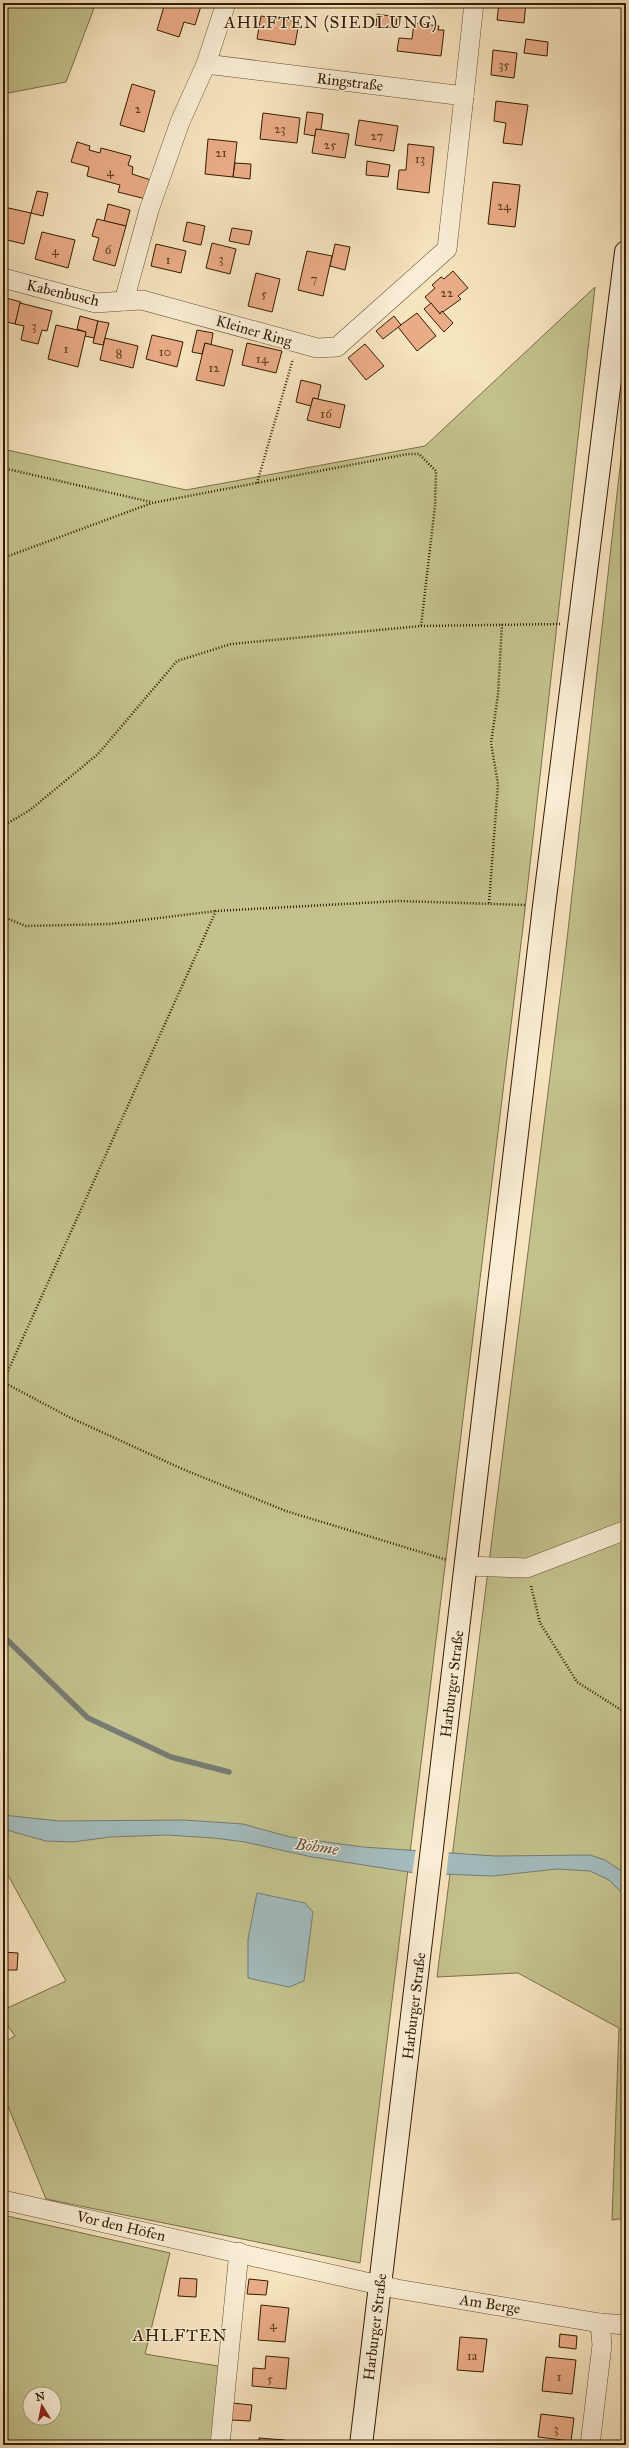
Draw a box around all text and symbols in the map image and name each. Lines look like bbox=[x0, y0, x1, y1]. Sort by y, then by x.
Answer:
district label: AHLFTEN (SIEDLUNG) bbox=[223, 12, 438, 33]
house number: 35 bbox=[498, 57, 510, 73]
street label: Ringstraße bbox=[316, 69, 384, 95]
house number: 2 bbox=[135, 101, 142, 117]
house number: 23 bbox=[274, 121, 286, 137]
house number: 27 bbox=[371, 128, 384, 144]
house number: 25 bbox=[324, 137, 336, 153]
house number: 21 bbox=[215, 145, 227, 161]
house number: 13 bbox=[415, 151, 425, 167]
house number: 4 bbox=[106, 164, 114, 180]
house number: 24 bbox=[497, 198, 512, 214]
house number: 6 bbox=[105, 242, 112, 258]
house number: 4 bbox=[51, 243, 59, 259]
house number: 3 bbox=[218, 251, 224, 267]
house number: 1 bbox=[165, 252, 171, 268]
house number: 7 bbox=[311, 271, 318, 287]
street label: Kabenbusch bbox=[25, 276, 102, 310]
house number: 22 bbox=[441, 285, 454, 301]
house number: 5 bbox=[261, 286, 267, 302]
street label: Kleiner Ring bbox=[214, 312, 295, 351]
house number: 3 bbox=[31, 318, 37, 334]
house number: 1 bbox=[63, 341, 69, 357]
house number: 10 bbox=[159, 344, 171, 360]
house number: 8 bbox=[116, 346, 123, 362]
house number: 14 bbox=[256, 351, 269, 367]
house number: 12 bbox=[208, 360, 220, 376]
house number: 16 bbox=[320, 406, 332, 422]
street label: Harburger Straße bbox=[436, 1629, 468, 1739]
water label: Böhme bbox=[293, 1834, 341, 1859]
street label: Harburger Straße bbox=[398, 1951, 430, 2061]
street label: Vor den Höfen bbox=[74, 2207, 167, 2245]
street label: Harburger Straße bbox=[359, 2272, 391, 2382]
street label: Am Berge bbox=[457, 2290, 522, 2318]
house number: 4 bbox=[269, 2317, 277, 2333]
district label: AHLFTEN bbox=[131, 2325, 228, 2346]
house number: 1a bbox=[467, 2348, 478, 2364]
house number: 1 bbox=[556, 2369, 562, 2385]
house number: 5 bbox=[267, 2371, 273, 2387]
north arrow bbox=[22, 2386, 62, 2426]
text: N bbox=[35, 2389, 47, 2404]
house number: 3 bbox=[553, 2421, 559, 2437]

